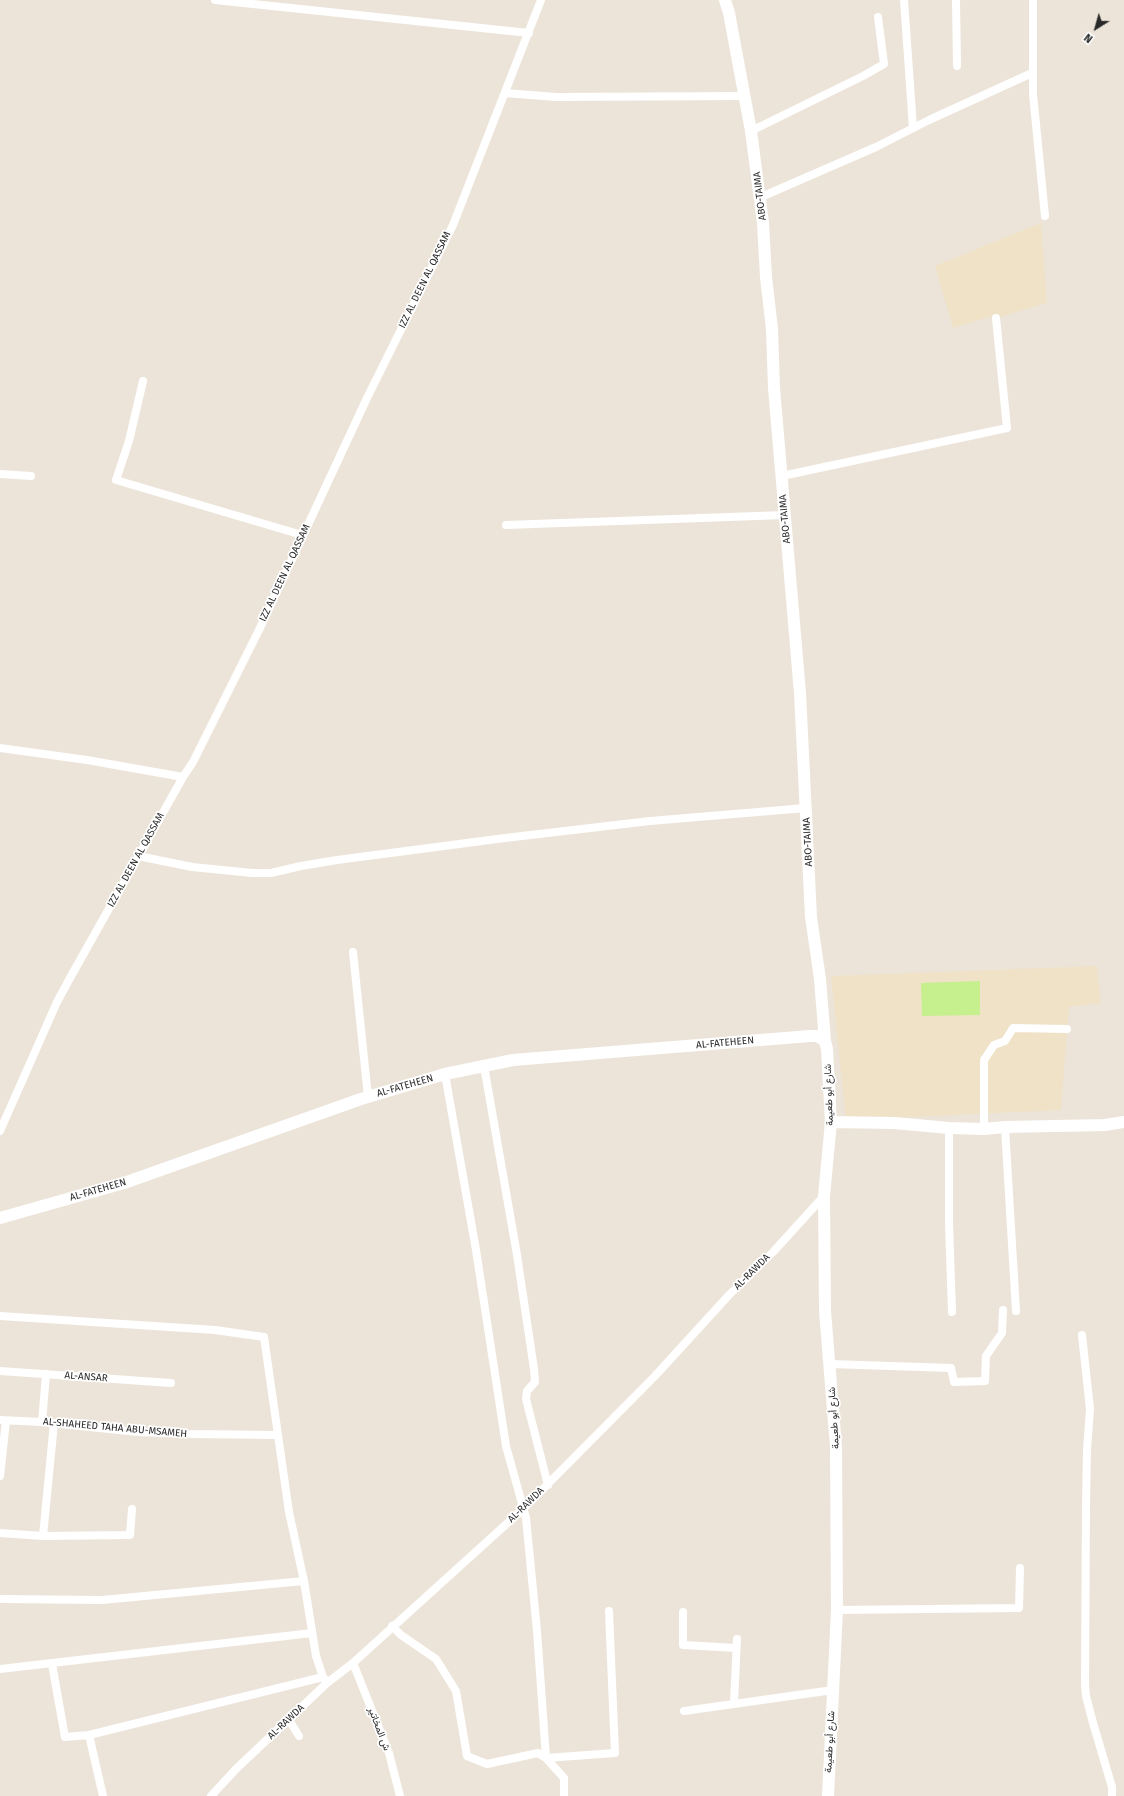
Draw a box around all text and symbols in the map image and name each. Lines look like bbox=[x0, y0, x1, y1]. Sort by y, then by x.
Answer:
north arrow bbox=[1076, 8, 1116, 48]
text: N bbox=[1082, 31, 1095, 45]
street label: ABO-TAIMA bbox=[751, 171, 769, 221]
street label: IZZ AL DEEN AL QASSAM bbox=[396, 230, 454, 330]
street label: ABO-TAIMA bbox=[777, 494, 793, 544]
street label: IZZ AL DEEN AL QASSAM bbox=[257, 522, 313, 624]
street label: IZZ AL DEEN AL QASSAM bbox=[105, 811, 167, 909]
street label: ABO-TAIMA bbox=[801, 817, 815, 867]
street label: AL-FATEHEEN bbox=[695, 1034, 755, 1052]
street label: شارع أبو طعيمة bbox=[822, 1064, 836, 1126]
street label: AL-FATEHEEN bbox=[375, 1072, 435, 1100]
street label: AL-FATEHEEN bbox=[68, 1176, 128, 1204]
street label: AL-RAWDA bbox=[732, 1252, 772, 1292]
street label: AL-ANSAR bbox=[64, 1370, 108, 1384]
street label: شارع أبو طعيمة bbox=[826, 1387, 842, 1449]
street label: AL-SHAHEED TAHA ABU-MSAMEH bbox=[42, 1416, 188, 1440]
street label: AL-RAWDA bbox=[505, 1485, 547, 1525]
street label: AL-RAWDA bbox=[265, 1702, 307, 1742]
street label: ش المخاتير bbox=[365, 1706, 393, 1752]
street label: شارع أبو طعيمة bbox=[822, 1711, 838, 1773]

